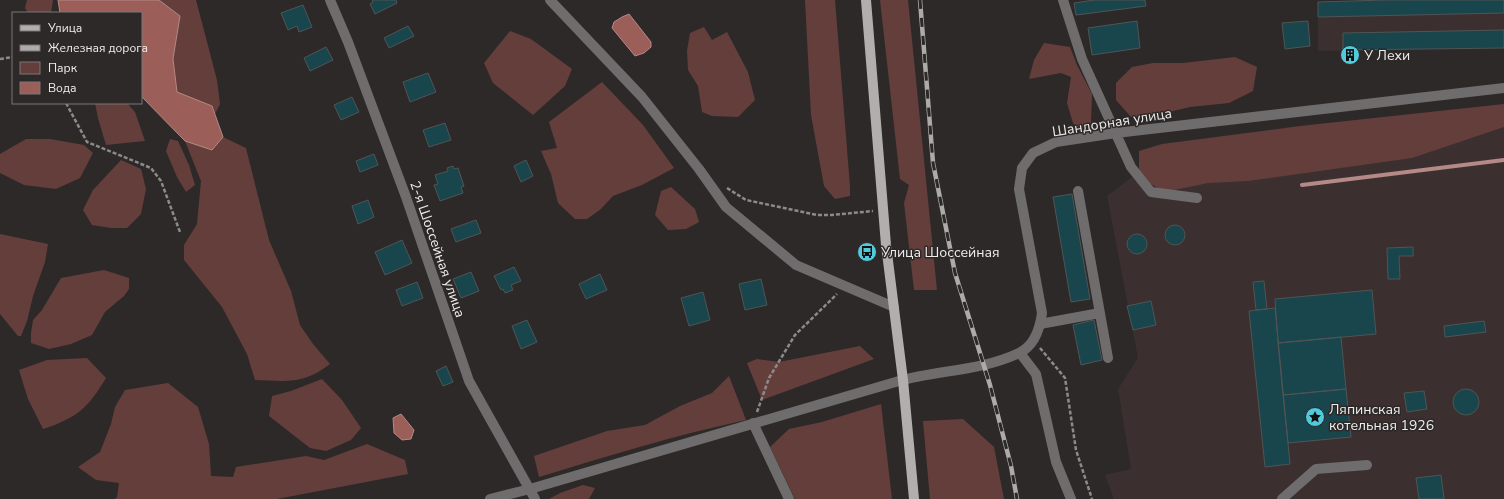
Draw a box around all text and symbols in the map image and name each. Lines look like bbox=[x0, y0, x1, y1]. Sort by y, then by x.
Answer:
legend bbox=[12, 12, 142, 104]
text: Улица bbox=[47, 20, 82, 36]
text: Железная дорога bbox=[48, 40, 148, 56]
building icon: У Лехи bbox=[1339, 44, 1361, 66]
place label: У Лехи bbox=[1363, 46, 1410, 65]
text: Парк bbox=[48, 60, 78, 76]
text: Вода bbox=[48, 80, 76, 96]
street label: Шандорная улица bbox=[1051, 104, 1173, 141]
street label: 2-я Шоссейная улица bbox=[405, 178, 470, 320]
bus stop icon: Улица Шоссейная bbox=[856, 241, 878, 263]
place label: Улица Шоссейная bbox=[880, 243, 1000, 262]
place label: Ляпинская котельная 1926 bbox=[1329, 400, 1434, 435]
place icon: Ляпинская котельная 1926 bbox=[1304, 406, 1326, 428]

